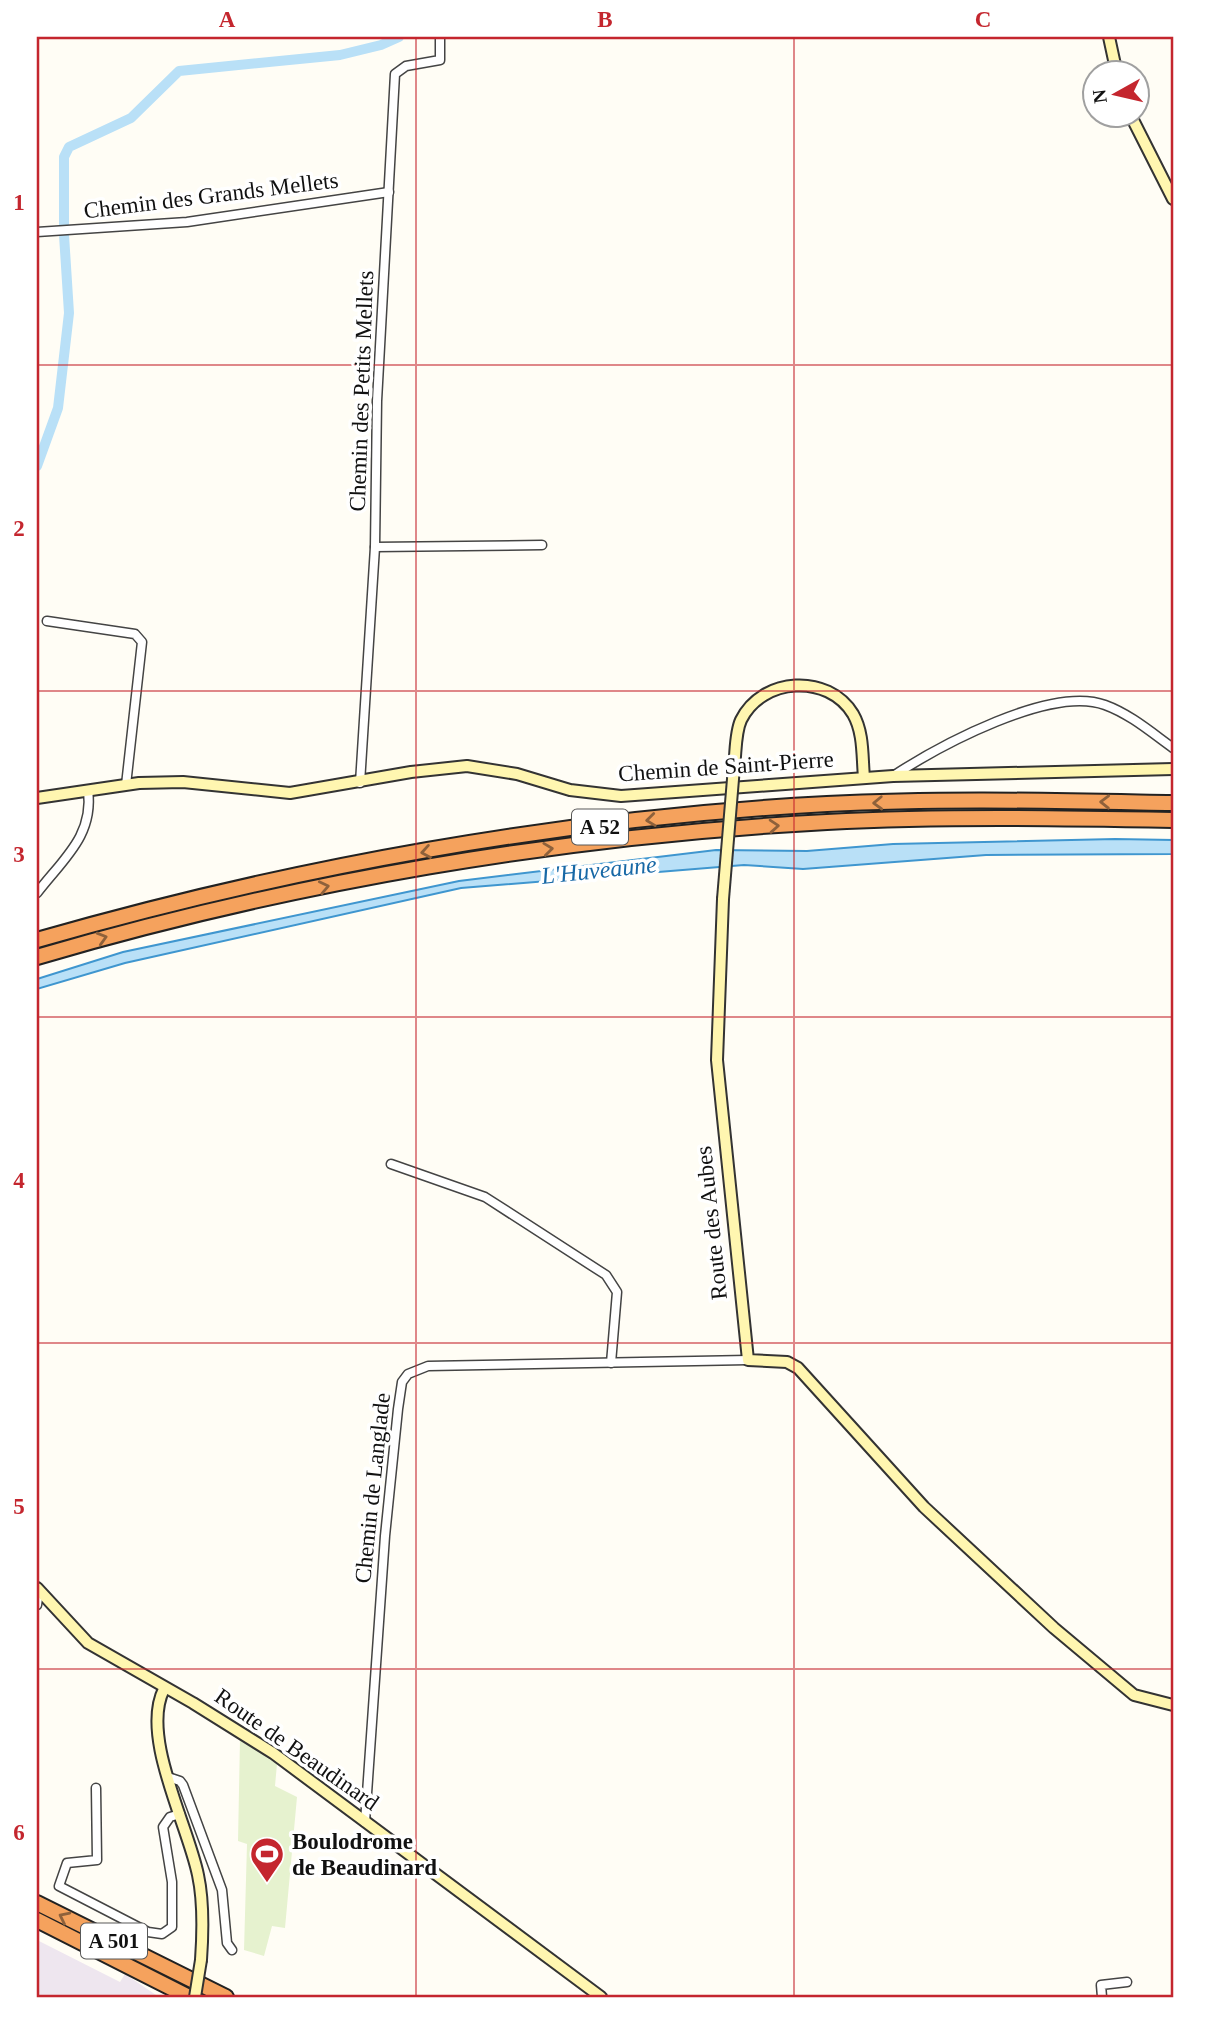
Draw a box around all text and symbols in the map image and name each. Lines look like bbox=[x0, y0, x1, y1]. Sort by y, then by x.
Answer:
text: A bbox=[219, 7, 236, 32]
text: B bbox=[597, 7, 613, 32]
text: C bbox=[975, 7, 991, 32]
north arrow bbox=[1080, 60, 1150, 130]
text: N bbox=[1088, 88, 1111, 105]
street label: Chemin des Grands Mellets bbox=[82, 167, 340, 224]
text: 1 bbox=[13, 190, 25, 215]
street label: Chemin des Petits Mellets bbox=[345, 270, 378, 512]
text: 2 bbox=[13, 516, 25, 541]
street label: Chemin de Saint-Pierre bbox=[617, 746, 835, 786]
one-way arrow bbox=[1099, 794, 1110, 810]
one-way arrow bbox=[872, 795, 882, 811]
road number: A 52 bbox=[572, 810, 628, 844]
one-way arrow bbox=[645, 812, 657, 827]
one-way arrow bbox=[769, 819, 780, 834]
text: 3 bbox=[13, 842, 25, 867]
one-way arrow bbox=[542, 842, 554, 857]
one-way arrow bbox=[420, 844, 432, 859]
water label: L'Huveaune bbox=[539, 851, 658, 889]
one-way arrow bbox=[318, 881, 330, 895]
one-way arrow bbox=[96, 931, 108, 946]
street label: Route des Aubes bbox=[691, 1145, 732, 1301]
text: 4 bbox=[13, 1168, 25, 1193]
street label: Chemin de Langlade bbox=[350, 1391, 395, 1585]
text: 5 bbox=[13, 1494, 25, 1519]
street label: Route de Beaudinard bbox=[210, 1683, 384, 1816]
text: 6 bbox=[13, 1820, 25, 1845]
place label: Boulodrome de Beaudinard bbox=[292, 1829, 437, 1880]
sports icon: Boulodrome de Beaudinard bbox=[248, 1835, 286, 1884]
one-way arrow bbox=[59, 1911, 71, 1925]
road number: A 501 bbox=[81, 1924, 147, 1958]

